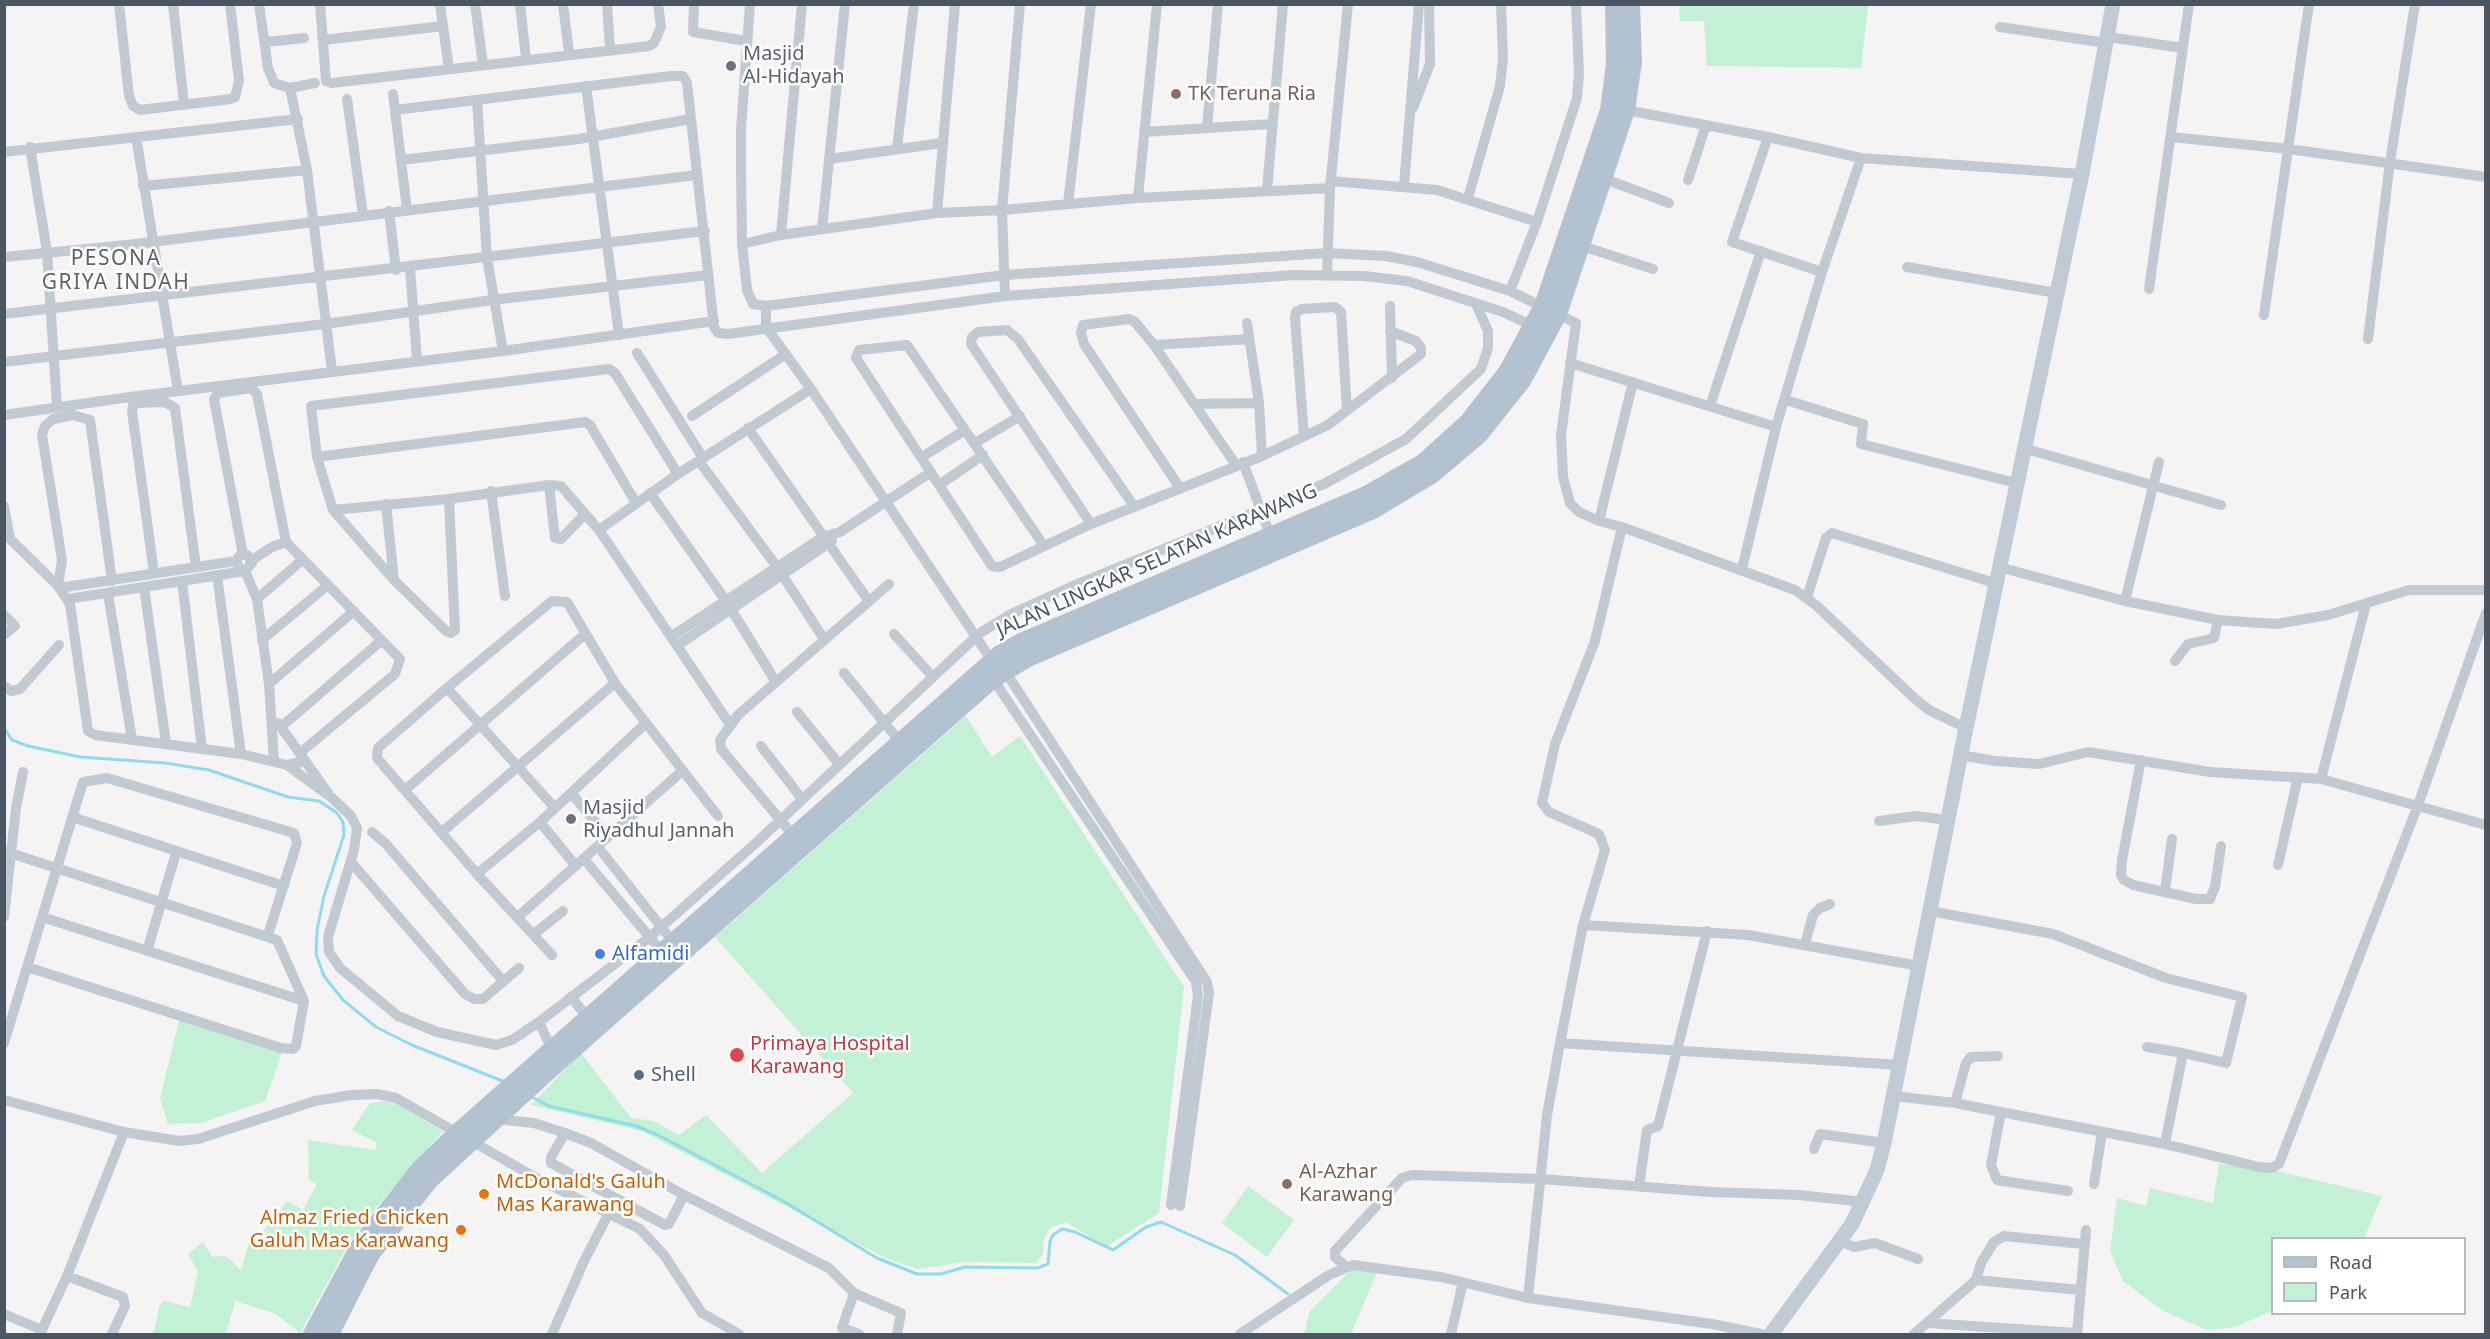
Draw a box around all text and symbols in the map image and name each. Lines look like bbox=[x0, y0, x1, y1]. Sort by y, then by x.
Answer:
place label: Masjid Al-Hidayah bbox=[743, 42, 845, 89]
marker: Masjid Al-Hidayah bbox=[724, 59, 738, 73]
place label: TK Teruna Ria bbox=[1188, 82, 1316, 106]
marker: TK Teruna Ria bbox=[1169, 87, 1183, 101]
district label: PESONA GRIYA INDAH bbox=[42, 246, 190, 296]
street label: JALAN LINGKAR SELATAN KARAWANG bbox=[993, 479, 1321, 643]
place label: Masjid Riyadhul Jannah bbox=[583, 796, 734, 843]
marker: Masjid Riyadhul Jannah bbox=[564, 812, 578, 826]
place label: Alfamidi bbox=[612, 942, 689, 966]
marker: Alfamidi bbox=[593, 947, 607, 961]
place label: Primaya Hospital Karawang bbox=[750, 1032, 910, 1079]
marker: Primaya Hospital Karawang bbox=[728, 1046, 746, 1064]
place label: Shell bbox=[651, 1063, 696, 1087]
marker: Shell bbox=[632, 1068, 646, 1082]
place label: Al-Azhar Karawang bbox=[1299, 1160, 1393, 1207]
place label: McDonald's Galuh Mas Karawang bbox=[496, 1170, 666, 1217]
marker: Al-Azhar Karawang bbox=[1280, 1177, 1294, 1191]
marker: McDonald's Galuh Mas Karawang bbox=[477, 1187, 491, 1201]
place label: Almaz Fried Chicken Galuh Mas Karawang bbox=[250, 1206, 449, 1253]
marker: Almaz Fried Chicken Galuh Mas Karawang bbox=[454, 1223, 468, 1237]
legend bbox=[2271, 1237, 2466, 1315]
text: Road bbox=[2329, 1250, 2372, 1274]
text: Park bbox=[2329, 1280, 2367, 1304]

